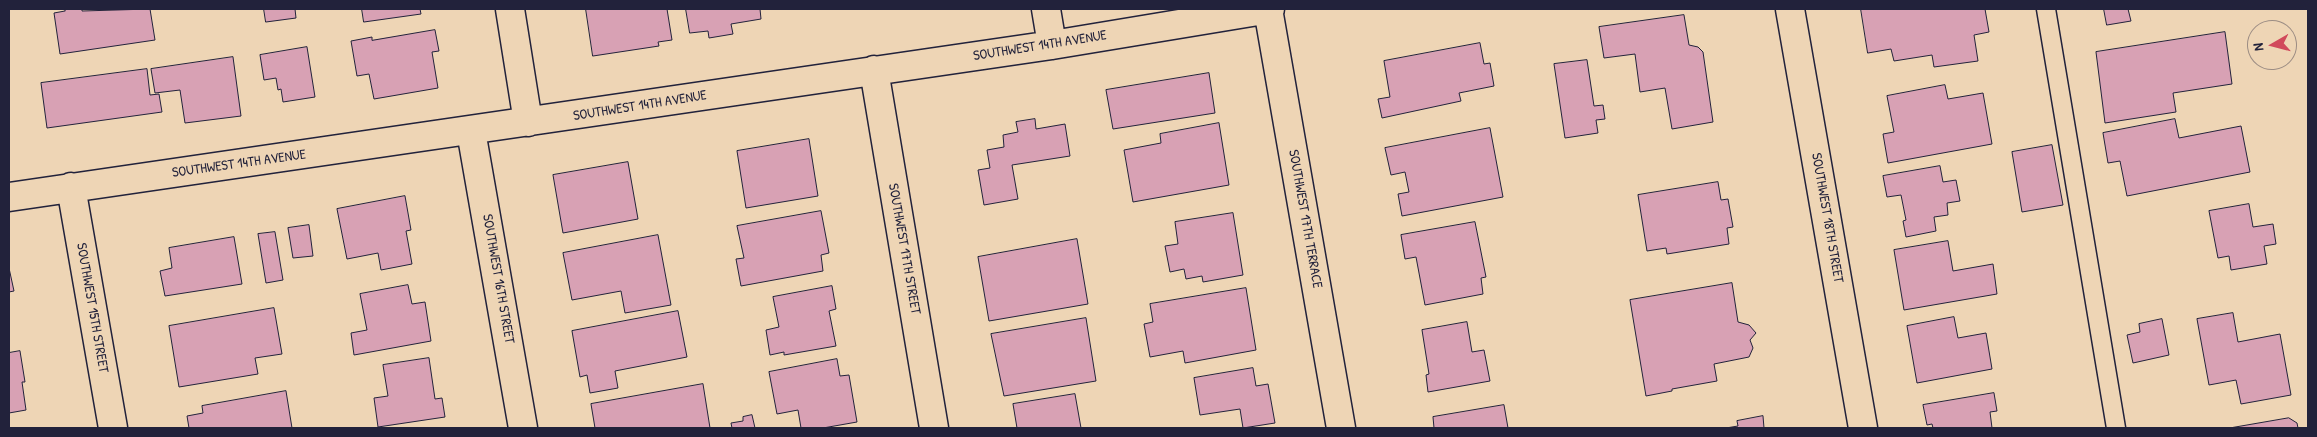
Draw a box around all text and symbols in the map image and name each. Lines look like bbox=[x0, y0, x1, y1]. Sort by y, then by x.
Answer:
north arrow bbox=[2247, 20, 2297, 70]
street label: SOUTHWEST 14TH AVENUE bbox=[972, 27, 1108, 65]
text: N bbox=[2248, 42, 2268, 52]
street label: SOUTHWEST 14TH AVENUE bbox=[572, 87, 708, 125]
street label: SOUTHWEST 14TH AVENUE bbox=[171, 146, 307, 182]
street label: SOUTHWEST 17TH TERRACE bbox=[1285, 148, 1325, 290]
street label: SOUTHWEST 18TH STREET bbox=[1807, 152, 1847, 284]
street label: SOUTHWEST 17TH STREET bbox=[884, 182, 924, 316]
street label: SOUTHWEST 16TH STREET bbox=[478, 213, 518, 345]
street label: SOUTHWEST 15TH STREET bbox=[72, 242, 112, 374]

